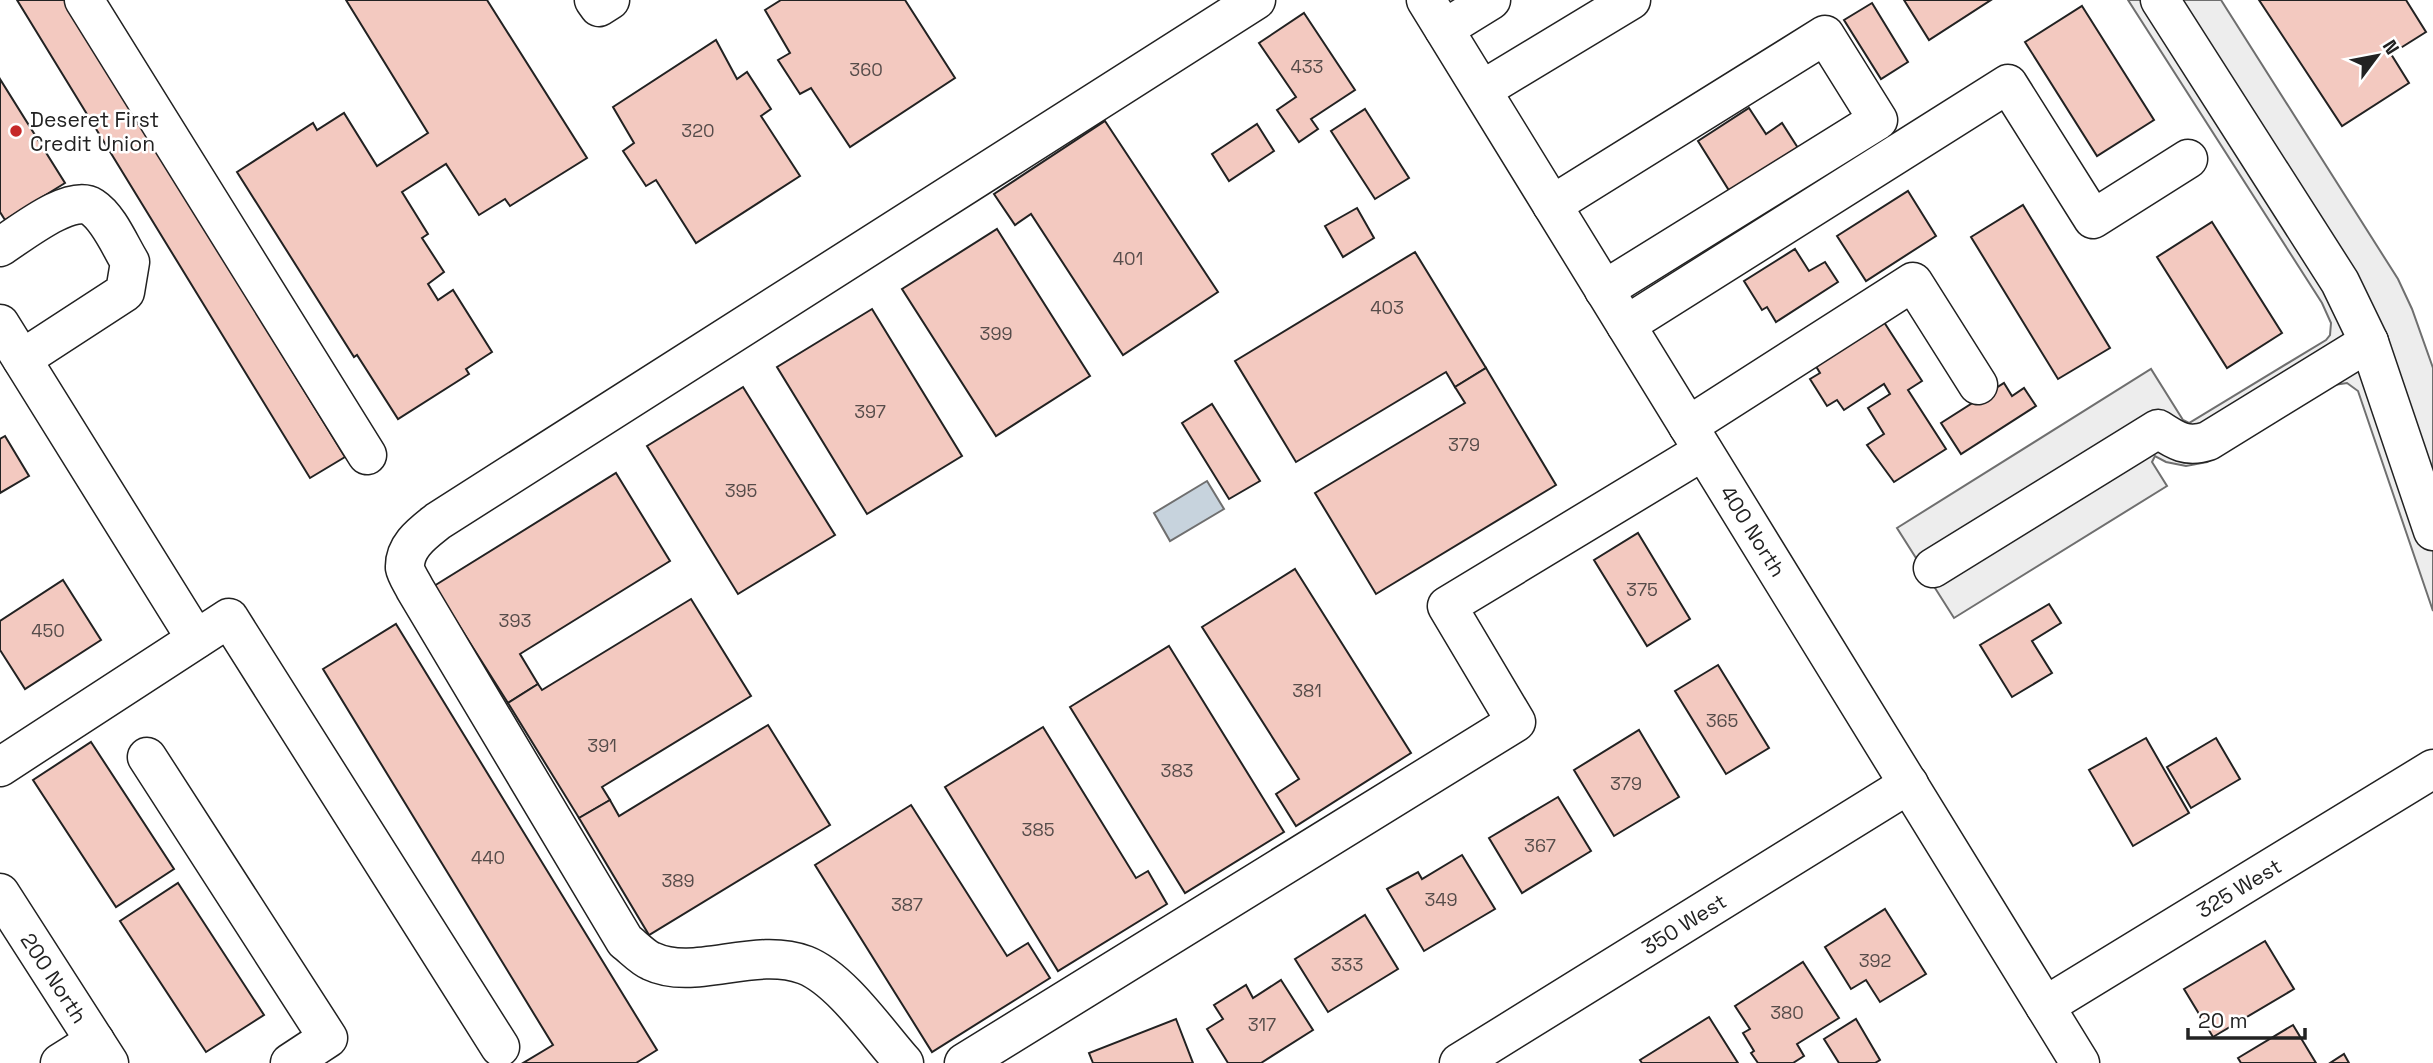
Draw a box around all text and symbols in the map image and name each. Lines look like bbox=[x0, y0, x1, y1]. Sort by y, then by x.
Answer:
north arrow bbox=[2342, 21, 2412, 91]
text: N bbox=[2377, 35, 2405, 59]
house number: 433 bbox=[1291, 55, 1324, 78]
house number: 360 bbox=[849, 58, 883, 81]
place label: Deseret First Credit Union bbox=[30, 106, 159, 157]
house number: 320 bbox=[681, 119, 715, 142]
marker: Deseret First Credit Union bbox=[8, 123, 24, 139]
house number: 401 bbox=[1113, 247, 1143, 270]
house number: 403 bbox=[1370, 296, 1404, 319]
house number: 399 bbox=[980, 322, 1012, 345]
house number: 397 bbox=[854, 400, 886, 423]
house number: 379 bbox=[1448, 433, 1480, 456]
house number: 395 bbox=[725, 479, 757, 502]
street label: 400 North bbox=[1714, 480, 1792, 582]
house number: 375 bbox=[1626, 578, 1658, 601]
house number: 393 bbox=[499, 609, 531, 632]
house number: 450 bbox=[31, 619, 65, 642]
house number: 381 bbox=[1292, 679, 1322, 702]
house number: 365 bbox=[1706, 709, 1738, 732]
house number: 391 bbox=[587, 734, 617, 757]
house number: 383 bbox=[1161, 759, 1193, 782]
house number: 379 bbox=[1610, 772, 1642, 795]
house number: 385 bbox=[1022, 818, 1054, 841]
house number: 367 bbox=[1524, 834, 1556, 857]
house number: 440 bbox=[471, 846, 505, 869]
street label: 325 West bbox=[2192, 852, 2286, 924]
house number: 389 bbox=[661, 869, 695, 892]
street label: 350 West bbox=[1637, 887, 1731, 961]
house number: 349 bbox=[1424, 888, 1458, 911]
house number: 387 bbox=[891, 893, 923, 916]
street label: 200 North bbox=[15, 928, 93, 1028]
house number: 392 bbox=[1859, 949, 1891, 972]
house number: 333 bbox=[1331, 953, 1363, 976]
scale bar bbox=[2188, 996, 2305, 1040]
house number: 380 bbox=[1770, 1001, 1804, 1024]
text: 20 m bbox=[2198, 1007, 2248, 1034]
house number: 317 bbox=[1248, 1013, 1276, 1036]

